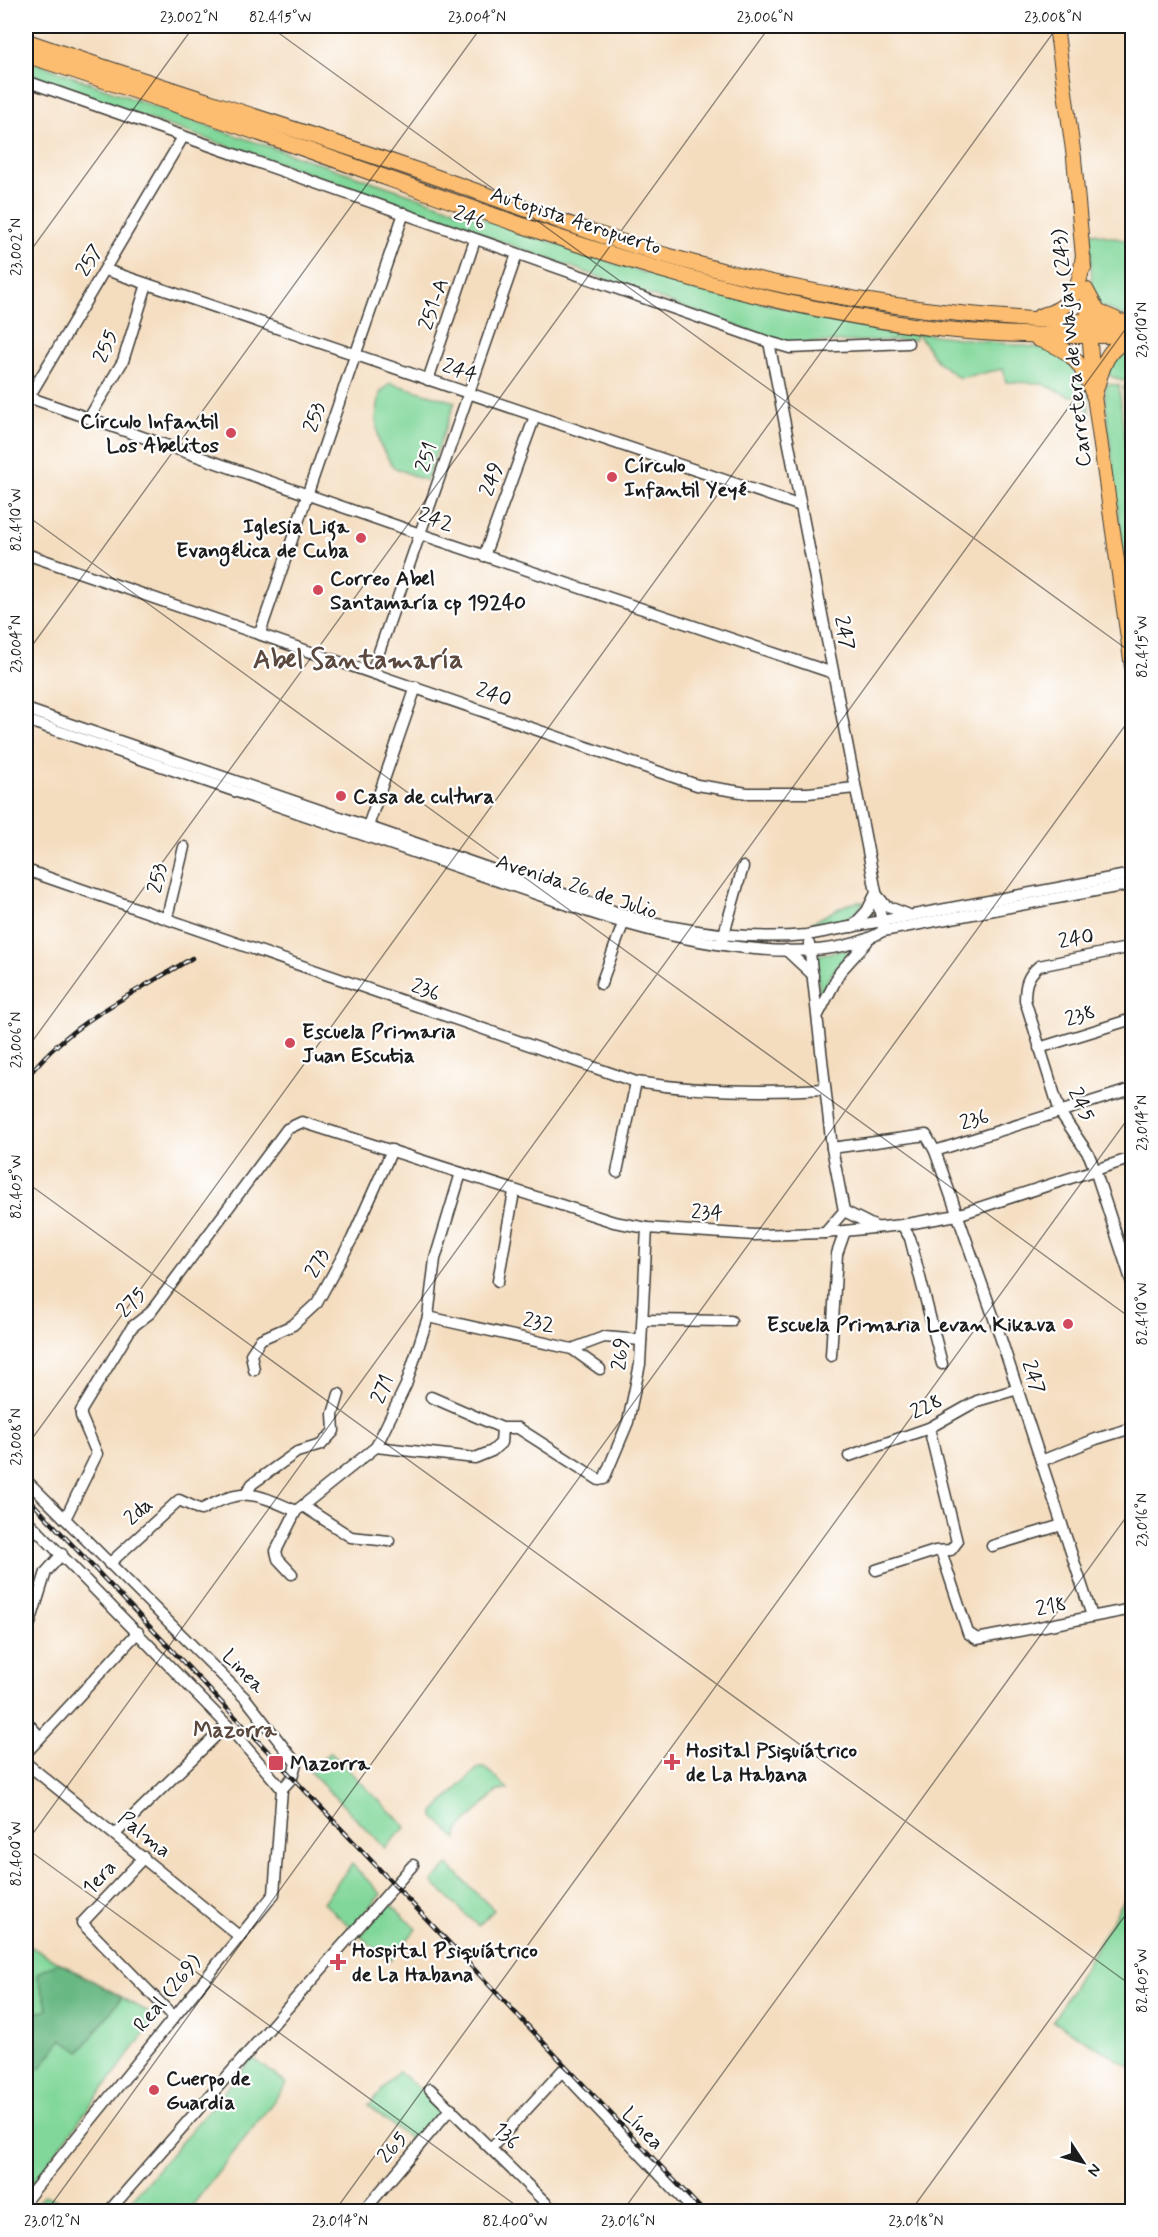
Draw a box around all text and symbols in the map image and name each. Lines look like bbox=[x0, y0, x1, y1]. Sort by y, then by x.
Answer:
text: 23.002°N bbox=[160, 8, 218, 28]
text: 82.415°W bbox=[249, 8, 311, 28]
text: 23.004°N bbox=[448, 8, 506, 28]
text: 23.006°N bbox=[737, 8, 793, 28]
text: 23.008°N bbox=[1024, 8, 1082, 28]
street label: Autopista Aeropuerto bbox=[487, 180, 665, 262]
street label: 246 bbox=[449, 199, 490, 237]
text: 23.002°N bbox=[7, 218, 27, 276]
street label: Carretera de Wajay (243) bbox=[1046, 227, 1098, 468]
street label: 257 bbox=[69, 239, 110, 282]
street label: 251-A bbox=[412, 275, 456, 334]
text: 23.010°N bbox=[1133, 302, 1153, 358]
street label: 255 bbox=[87, 326, 125, 367]
street label: 244 bbox=[438, 352, 481, 390]
street label: 253 bbox=[297, 398, 333, 436]
place label: Círculo Infantil Los Abelitos bbox=[80, 408, 220, 460]
marker: Círculo Infantil Los Abelitos bbox=[224, 426, 238, 440]
street label: 251 bbox=[409, 439, 445, 476]
place label: Círculo Infantil Yeyé bbox=[624, 452, 747, 504]
street label: 249 bbox=[473, 459, 511, 500]
marker: Círculo Infantil Yeyé bbox=[605, 470, 619, 484]
text: 82.410°W bbox=[7, 489, 27, 551]
street label: 242 bbox=[414, 501, 457, 539]
place label: Iglesia Liga Evangélica de Cuba bbox=[176, 513, 350, 567]
marker: Iglesia Liga Evangélica de Cuba bbox=[354, 531, 368, 545]
place label: Correo Abel Santamaría cp 19240 bbox=[330, 565, 526, 617]
marker: Correo Abel Santamaría cp 19240 bbox=[311, 583, 325, 597]
street label: 247 bbox=[827, 613, 861, 653]
text: 23.004°N bbox=[7, 615, 27, 673]
text: 82.415°W bbox=[1133, 616, 1153, 678]
district label: Abel Santamaría bbox=[253, 643, 463, 678]
street label: 240 bbox=[472, 676, 515, 714]
place label: Casa de cultura bbox=[353, 783, 494, 811]
marker: Casa de cultura bbox=[334, 789, 348, 803]
street label: Avenida 26 de Julio bbox=[492, 848, 661, 926]
street label: 253 bbox=[141, 860, 175, 896]
street label: 240 bbox=[1056, 922, 1096, 956]
street label: 236 bbox=[407, 972, 444, 1008]
street label: 238 bbox=[1062, 998, 1099, 1034]
text: 23.006°N bbox=[7, 1012, 27, 1068]
place label: Escuela Primaria Juan Escutia bbox=[302, 1018, 456, 1070]
marker: Escuela Primaria Juan Escutia bbox=[283, 1036, 297, 1050]
street label: 245 bbox=[1061, 1083, 1101, 1126]
text: 23.014°N bbox=[1133, 1095, 1153, 1151]
street label: 236 bbox=[956, 1102, 992, 1138]
text: 82.405°W bbox=[7, 1155, 27, 1219]
street label: 234 bbox=[690, 1198, 724, 1228]
street label: 273 bbox=[298, 1243, 337, 1283]
street label: 275 bbox=[110, 1281, 153, 1324]
text: 82.410°W bbox=[1133, 1283, 1153, 1345]
street label: 232 bbox=[520, 1306, 557, 1340]
place label: Escuela Primaria Levan Kikava bbox=[767, 1311, 1056, 1339]
marker: Escuela Primaria Levan Kikava bbox=[1061, 1317, 1075, 1331]
street label: 269 bbox=[605, 1336, 637, 1372]
street label: 247 bbox=[1014, 1356, 1052, 1398]
street label: 271 bbox=[364, 1371, 401, 1408]
street label: 228 bbox=[906, 1387, 947, 1427]
text: 23.008°N bbox=[7, 1408, 27, 1466]
street label: 2da bbox=[118, 1491, 159, 1532]
text: 23.016°N bbox=[1133, 1493, 1153, 1547]
street label: 218 bbox=[1033, 1590, 1069, 1624]
street label: Linea bbox=[215, 1643, 272, 1700]
district label: Mazorra bbox=[193, 1717, 278, 1745]
place label: Hosital Psiquiátrico de La Habana bbox=[686, 1737, 858, 1789]
place label: Mazorra bbox=[290, 1750, 371, 1778]
marker: Hosital Psiquiátrico de La Habana bbox=[663, 1753, 681, 1771]
marker: Mazorra bbox=[267, 1754, 285, 1772]
street label: Palma bbox=[112, 1805, 177, 1865]
text: 82.400°W bbox=[7, 1822, 27, 1886]
street label: 1era bbox=[76, 1854, 123, 1901]
place label: Hospital Psiquiátrico de La Habana bbox=[352, 1937, 538, 1989]
street label: Real (269) bbox=[127, 1949, 209, 2038]
text: 82.405°W bbox=[1133, 1949, 1153, 2013]
marker: Hospital Psiquiátrico de La Habana bbox=[329, 1953, 347, 1971]
place label: Cuerpo de Guardia bbox=[166, 2065, 251, 2117]
marker: Cuerpo de Guardia bbox=[147, 2083, 161, 2097]
street label: Línea bbox=[615, 2101, 670, 2156]
street label: 136 bbox=[486, 2116, 526, 2156]
street label: 265 bbox=[371, 2126, 414, 2170]
north arrow bbox=[1053, 2132, 1113, 2192]
text: N bbox=[1082, 2159, 1106, 2180]
text: 23.012°N bbox=[24, 2212, 80, 2232]
text: 23.014°N bbox=[312, 2212, 368, 2232]
text: 82.400°W bbox=[483, 2212, 547, 2232]
text: 23.016°N bbox=[601, 2212, 655, 2232]
text: 23.018°N bbox=[888, 2212, 944, 2232]

